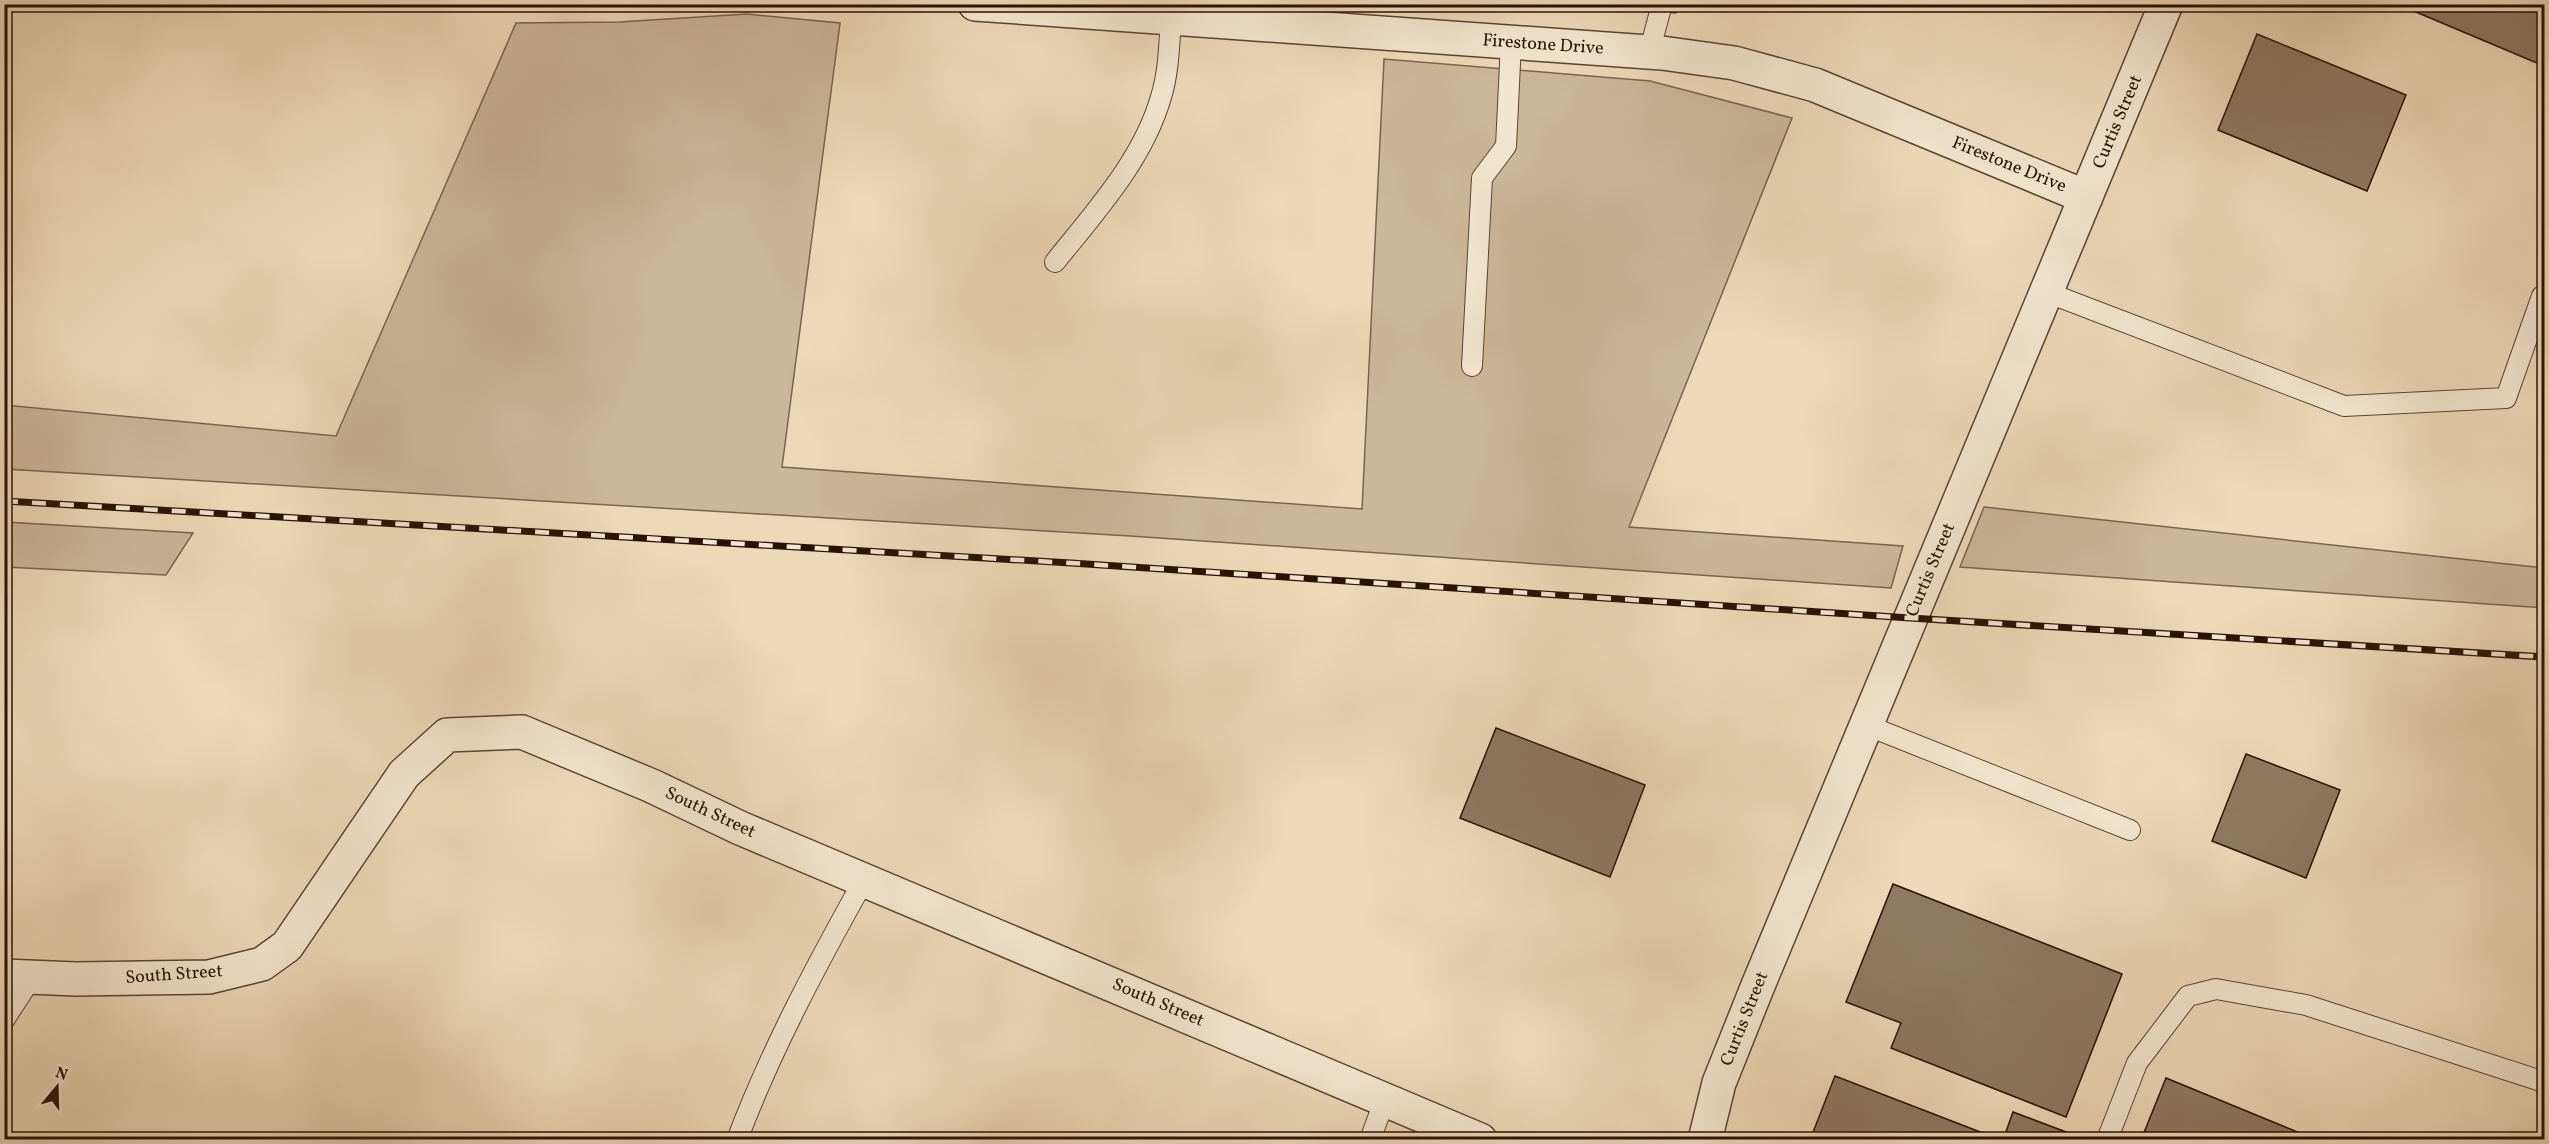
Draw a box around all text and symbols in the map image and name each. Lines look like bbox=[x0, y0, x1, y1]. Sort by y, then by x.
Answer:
street label: Firestone Drive bbox=[1482, 28, 1604, 62]
street label: Curtis Street bbox=[2087, 71, 2149, 173]
street label: Firestone Drive bbox=[1948, 131, 2070, 199]
street label: Curtis Street bbox=[1900, 519, 1962, 621]
street label: South Street bbox=[661, 781, 759, 845]
street label: South Street bbox=[124, 959, 224, 991]
street label: Curtis Street bbox=[1715, 968, 1775, 1070]
street label: South Street bbox=[1108, 972, 1208, 1034]
north arrow bbox=[27, 1057, 87, 1117]
text: N bbox=[52, 1062, 71, 1087]

